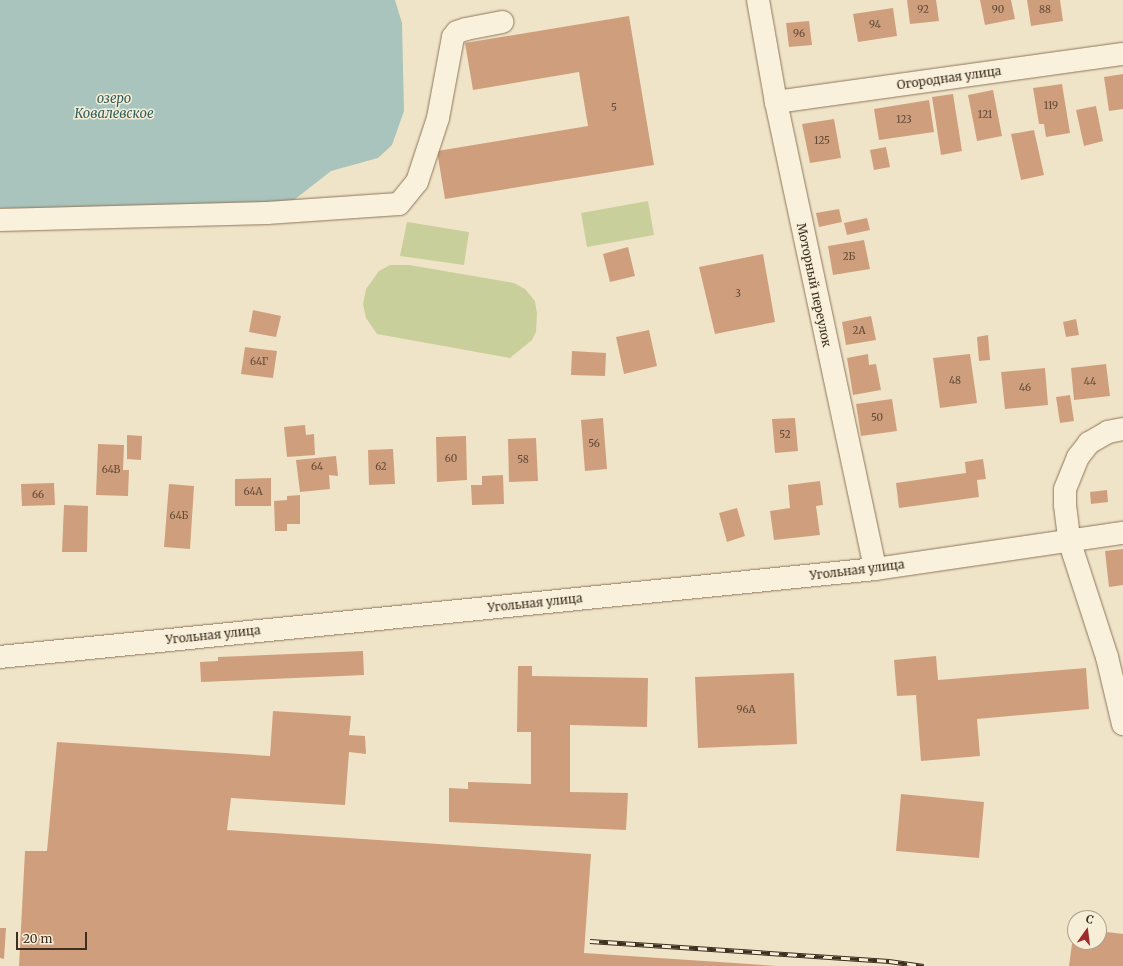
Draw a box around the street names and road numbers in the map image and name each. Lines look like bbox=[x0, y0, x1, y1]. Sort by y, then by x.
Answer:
street label: Огородная улица bbox=[896, 64, 1002, 92]
street label: Моторный переулок bbox=[794, 222, 834, 348]
street label: Угольная улица bbox=[809, 557, 905, 583]
street label: Угольная улица bbox=[487, 591, 583, 615]
street label: Угольная улица bbox=[165, 623, 261, 647]

